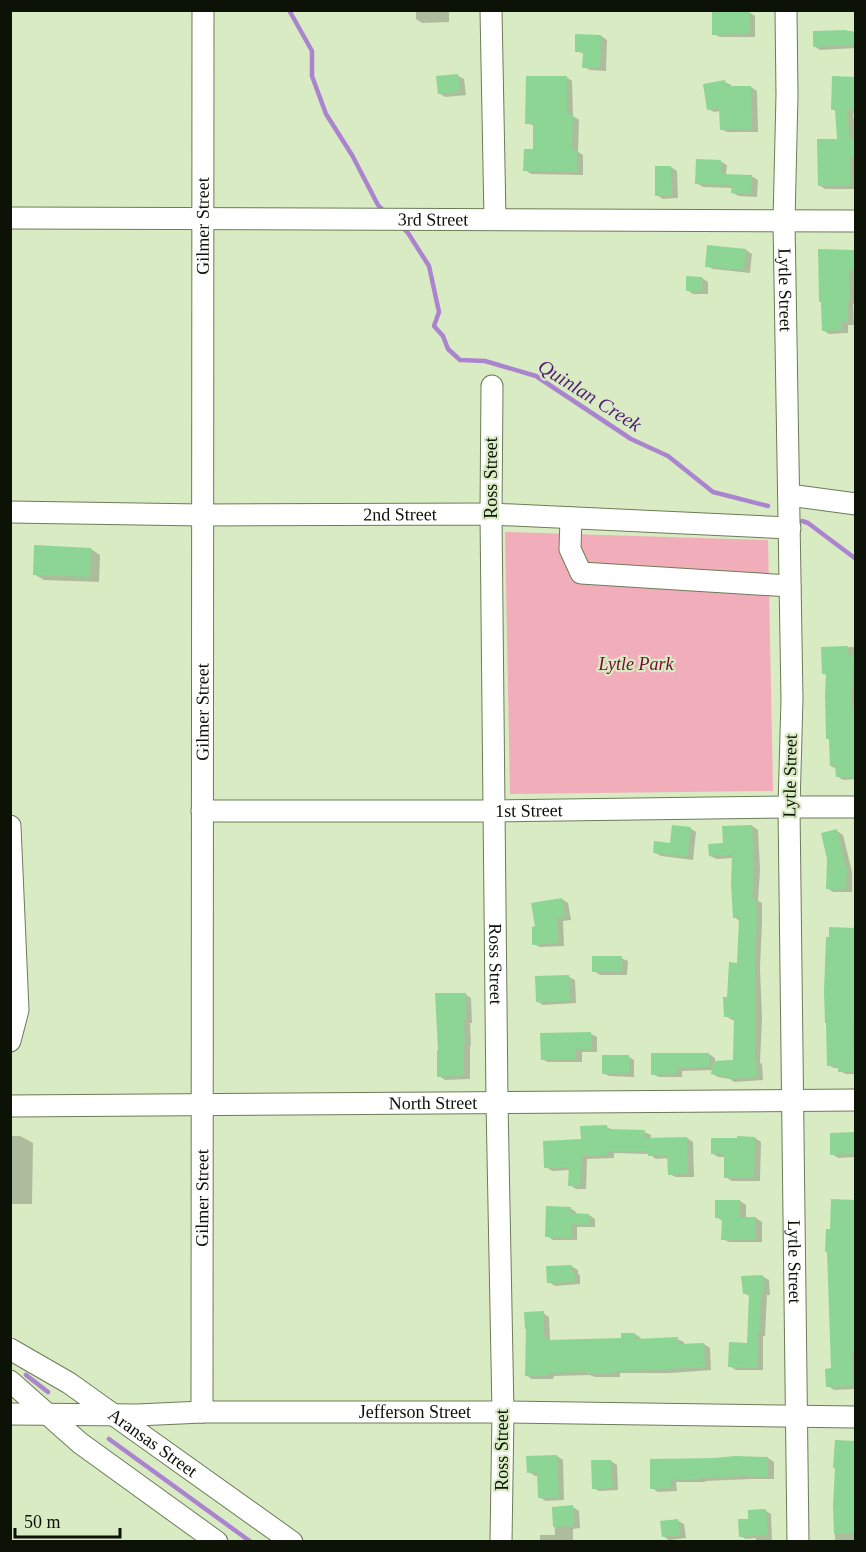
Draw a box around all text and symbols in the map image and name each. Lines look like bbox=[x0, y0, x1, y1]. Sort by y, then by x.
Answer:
street label: Gilmer Street bbox=[193, 177, 213, 275]
street label: 3rd Street bbox=[398, 209, 468, 230]
street label: Lytle Street bbox=[774, 248, 796, 332]
water label: Quinlan Creek bbox=[534, 355, 647, 436]
street label: Ross Street bbox=[481, 437, 501, 519]
street label: 2nd Street bbox=[363, 504, 437, 524]
park label: Lytle Park bbox=[598, 654, 674, 674]
street label: Gilmer Street bbox=[192, 663, 213, 761]
street label: Lytle Street bbox=[779, 734, 801, 818]
street label: 1st Street bbox=[495, 800, 563, 821]
street label: Ross Street bbox=[485, 923, 506, 1005]
street label: North Street bbox=[389, 1093, 477, 1113]
street label: Gilmer Street bbox=[192, 1149, 212, 1247]
street label: Lytle Street bbox=[784, 1220, 805, 1304]
street label: Jefferson Street bbox=[359, 1402, 471, 1422]
street label: Aransas Street bbox=[104, 1404, 201, 1481]
street label: Ross Street bbox=[492, 1409, 512, 1491]
scale bar bbox=[15, 1501, 120, 1539]
text: 50 m bbox=[24, 1512, 61, 1532]

